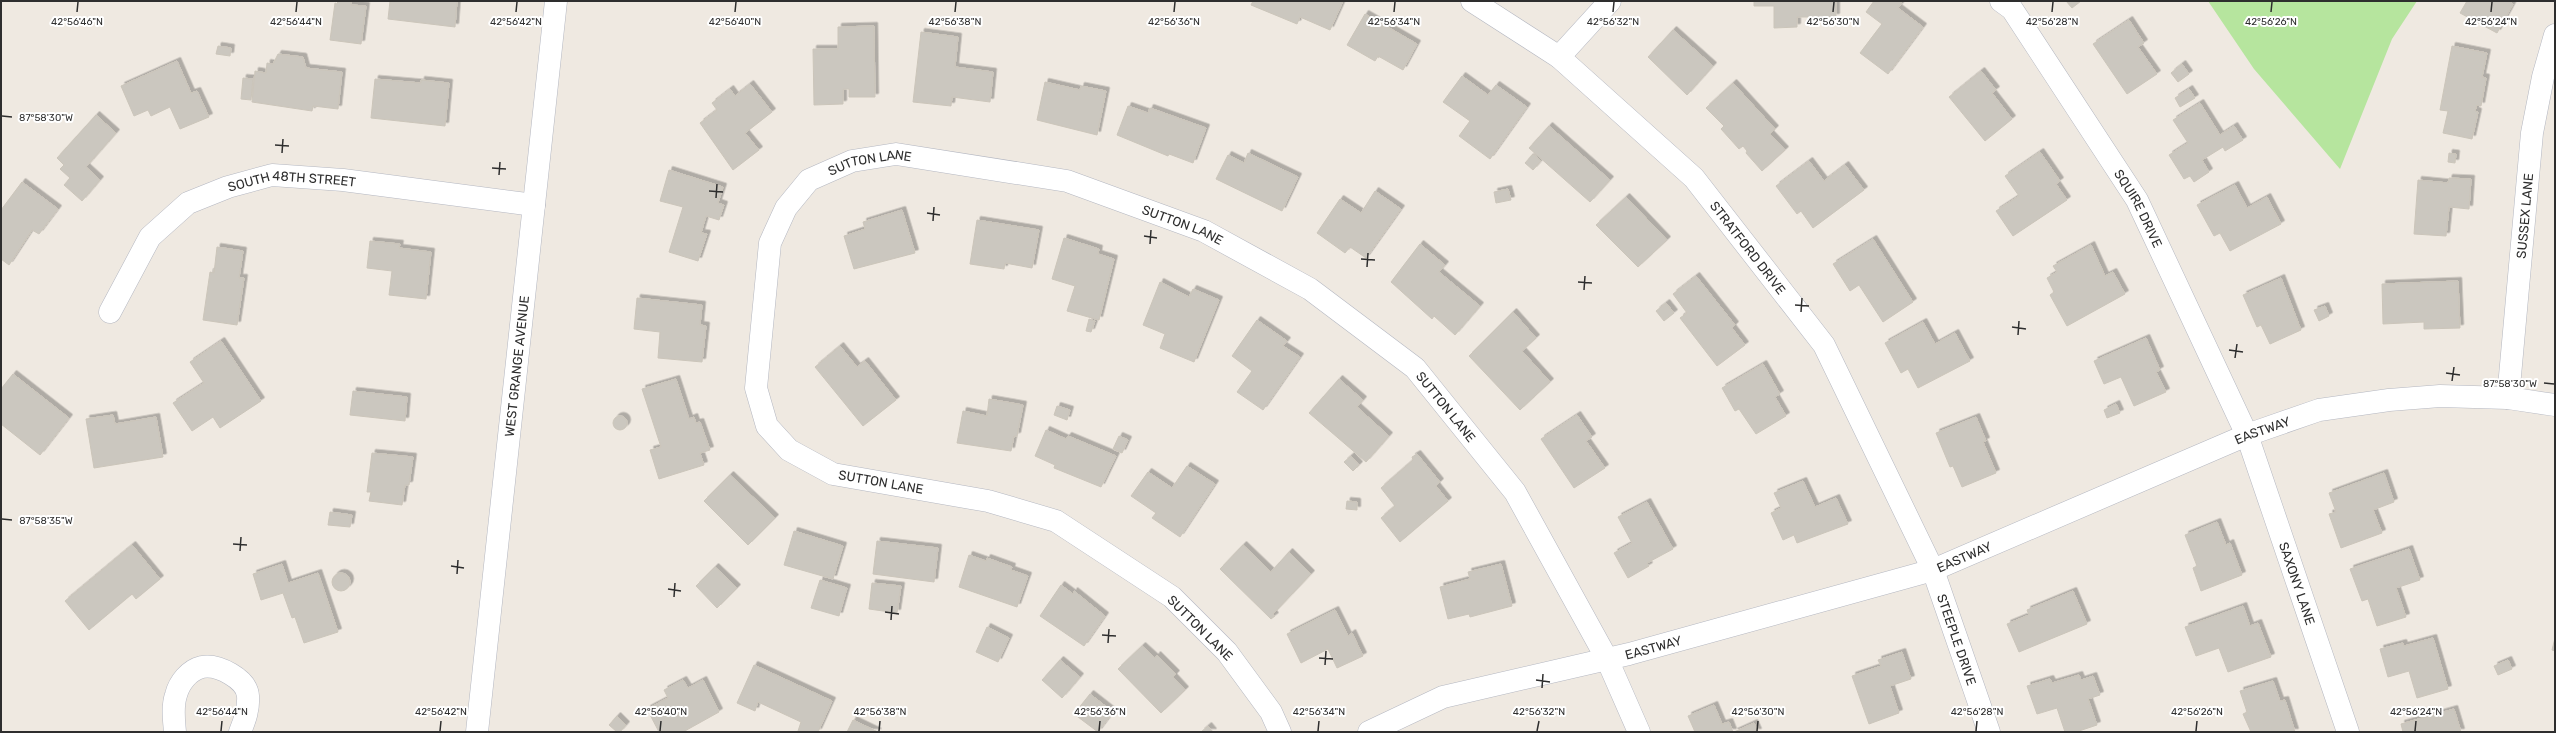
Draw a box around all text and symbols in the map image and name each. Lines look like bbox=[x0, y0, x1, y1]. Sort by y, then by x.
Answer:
text: 42°56'46"N bbox=[51, 16, 103, 28]
text: 42°56'44"N bbox=[270, 16, 322, 28]
text: 42°56'42"N bbox=[490, 16, 542, 28]
text: 42°56'40"N bbox=[709, 16, 761, 28]
text: 42°56'38"N bbox=[929, 16, 981, 28]
text: 42°56'36"N bbox=[1148, 16, 1200, 28]
text: 42°56'34"N bbox=[1368, 16, 1420, 28]
text: 42°56'32"N bbox=[1587, 16, 1639, 28]
text: 42°56'30"N bbox=[1807, 16, 1859, 28]
text: 42°56'28"N bbox=[2026, 16, 2078, 28]
text: 42°56'26"N bbox=[2245, 16, 2297, 28]
text: 42°56'24"N bbox=[2465, 16, 2517, 28]
text: 87°58'30"W bbox=[19, 112, 73, 124]
street label: SUTTON LANE bbox=[825, 146, 913, 178]
street label: SQUIRE DRIVE bbox=[2111, 166, 2166, 250]
street label: SOUTH 48TH STREET bbox=[226, 168, 357, 194]
street label: SUSSEX LANE bbox=[2513, 172, 2536, 259]
street label: STRATFORD DRIVE bbox=[1707, 198, 1789, 297]
street label: SUTTON LANE bbox=[1140, 202, 1226, 248]
street label: WEST GRANGE AVENUE bbox=[501, 295, 532, 438]
street label: SUTTON LANE bbox=[1413, 368, 1479, 445]
text: 87°58'30"W bbox=[2483, 378, 2537, 390]
street label: EASTWAY bbox=[2232, 413, 2293, 447]
street label: SUTTON LANE bbox=[837, 467, 925, 497]
text: 87°58'35"W bbox=[19, 515, 73, 527]
street label: EASTWAY bbox=[1934, 538, 1994, 575]
street label: SAXONY LANE bbox=[2276, 540, 2319, 627]
street label: SUTTON LANE bbox=[1164, 592, 1236, 664]
street label: STEEPLE DRIVE bbox=[1934, 592, 1980, 687]
street label: EASTWAY bbox=[1623, 632, 1684, 662]
text: 42°56'44"N bbox=[196, 706, 248, 718]
text: 42°56'42"N bbox=[415, 706, 467, 718]
text: 42°56'40"N bbox=[635, 706, 687, 718]
text: 42°56'38"N bbox=[854, 706, 906, 718]
text: 42°56'36"N bbox=[1074, 706, 1126, 718]
text: 42°56'34"N bbox=[1293, 706, 1345, 718]
text: 42°56'32"N bbox=[1513, 706, 1565, 718]
text: 42°56'30"N bbox=[1732, 706, 1784, 718]
text: 42°56'28"N bbox=[1951, 706, 2003, 718]
text: 42°56'26"N bbox=[2171, 706, 2223, 718]
text: 42°56'24"N bbox=[2390, 706, 2442, 718]

